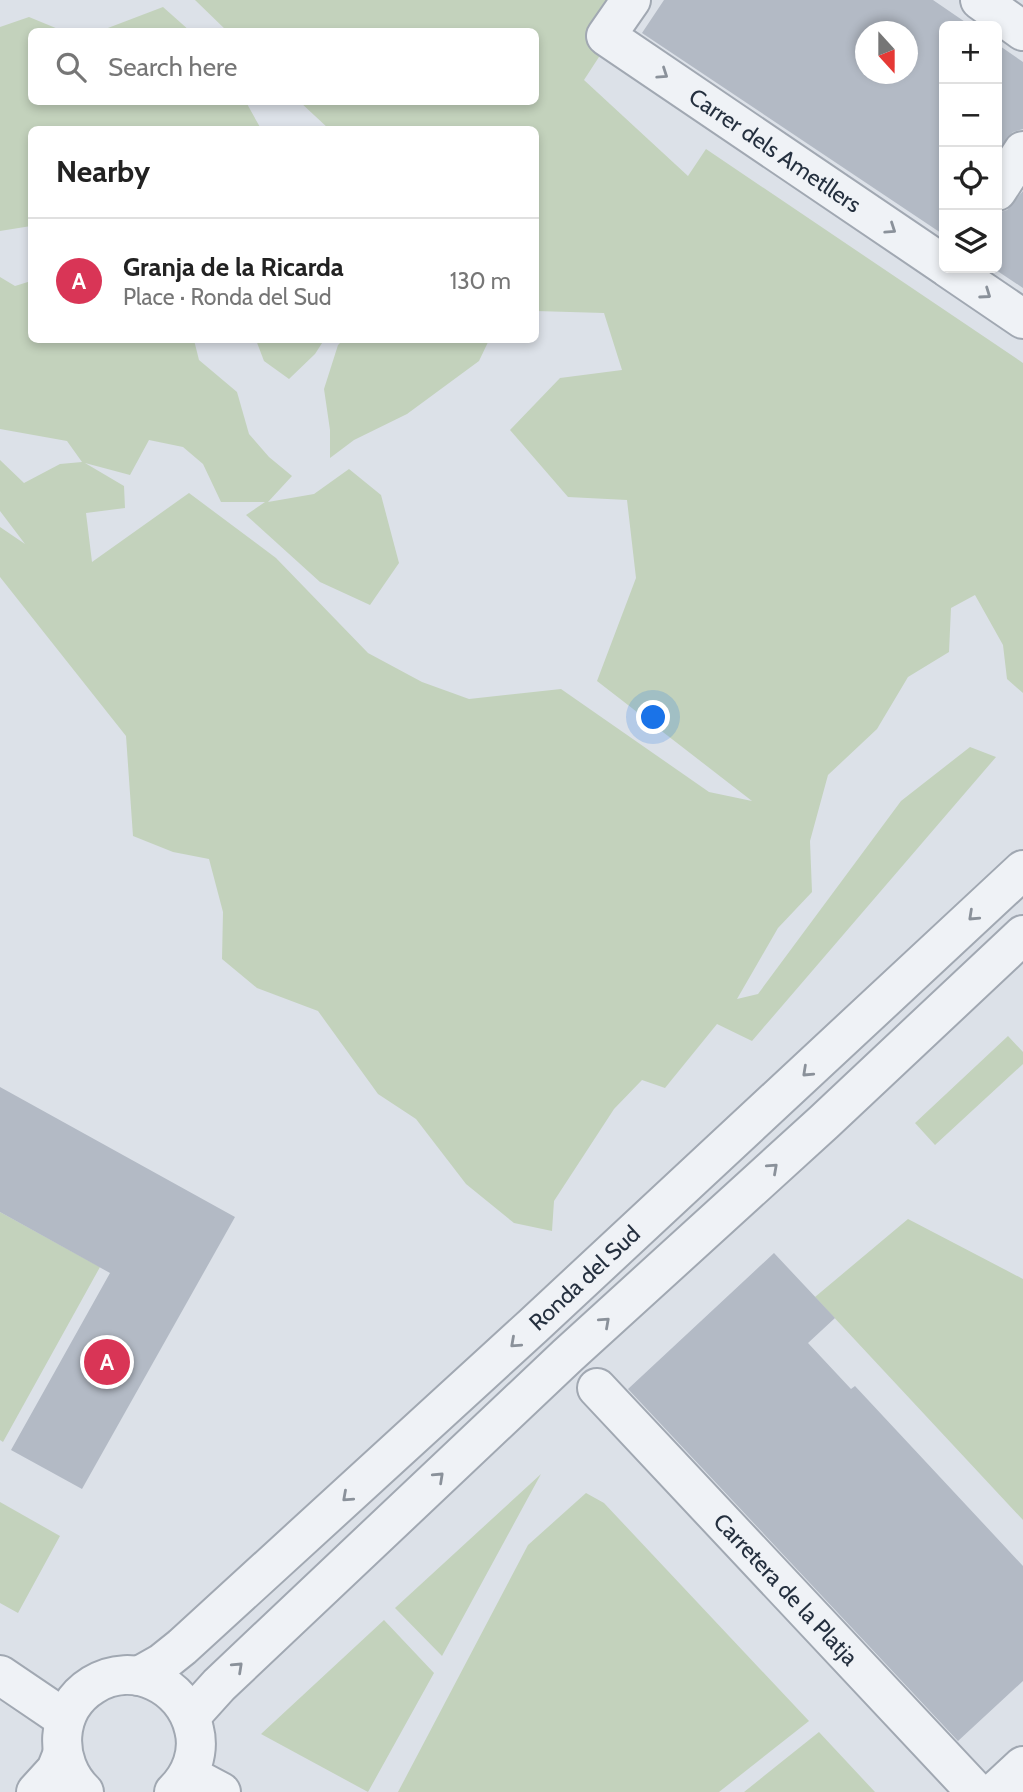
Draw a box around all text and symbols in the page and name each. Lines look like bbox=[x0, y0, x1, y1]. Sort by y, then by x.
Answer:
north arrow bbox=[855, 21, 918, 84]
map controls bbox=[939, 21, 1002, 273]
button: + bbox=[939, 21, 1002, 84]
search box bbox=[28, 28, 539, 105]
icon: search bbox=[52, 48, 90, 86]
text: Search here bbox=[108, 51, 237, 83]
one-way arrow bbox=[655, 66, 668, 79]
street label: Carrer dels Ametllers bbox=[684, 82, 866, 219]
button: − bbox=[939, 84, 1002, 147]
button: locate bbox=[939, 147, 1002, 210]
text: Nearby bbox=[56, 153, 150, 190]
button: layers bbox=[939, 210, 1002, 273]
one-way arrow bbox=[884, 221, 897, 234]
text: Granja de la Ricarda bbox=[123, 251, 344, 283]
text: A bbox=[72, 267, 86, 295]
text: 130 m bbox=[450, 267, 511, 295]
text: Place · Ronda del Sud bbox=[123, 283, 332, 311]
one-way arrow bbox=[978, 286, 991, 298]
your location bbox=[636, 700, 670, 734]
one-way arrow bbox=[968, 908, 981, 921]
one-way arrow bbox=[802, 1063, 815, 1076]
one-way arrow bbox=[765, 1164, 778, 1176]
street label: Ronda del Sud bbox=[523, 1220, 646, 1336]
one-way arrow bbox=[597, 1317, 610, 1330]
one-way arrow bbox=[510, 1335, 523, 1347]
pin: A bbox=[84, 1336, 130, 1388]
one-way arrow bbox=[431, 1473, 444, 1485]
one-way arrow bbox=[342, 1489, 355, 1501]
street label: Carretera de la Platja bbox=[708, 1507, 864, 1671]
one-way arrow bbox=[230, 1662, 243, 1675]

